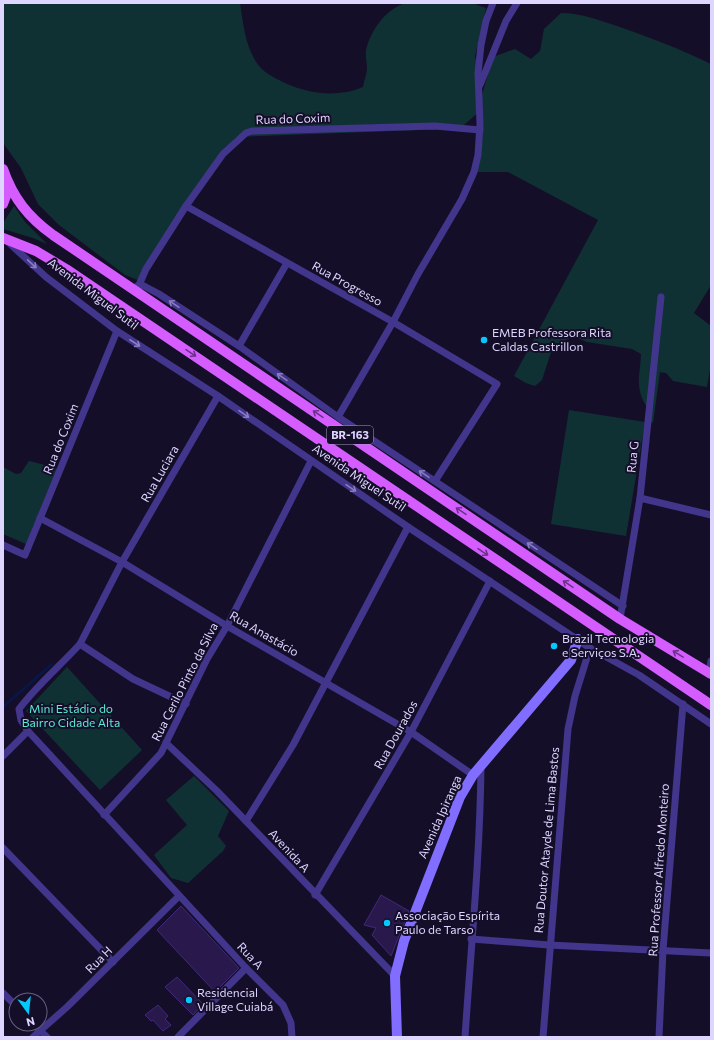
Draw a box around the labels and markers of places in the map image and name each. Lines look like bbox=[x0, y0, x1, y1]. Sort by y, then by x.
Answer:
place label: EMEB Professora Rita Caldas Castrillon bbox=[492, 325, 611, 353]
marker: EMEB Professora Rita Caldas Castrillon bbox=[479, 335, 489, 345]
place label: Brazil Tecnologia e Serviços S.A. bbox=[562, 631, 654, 659]
marker: Brazil Tecnologia e Serviços S.A. bbox=[549, 641, 559, 651]
place label: Associação Espírita Paulo de Tarso bbox=[395, 908, 500, 936]
marker: Associação Espírita Paulo de Tarso bbox=[382, 918, 392, 928]
place label: Residencial Village Cuiabá bbox=[197, 985, 273, 1013]
marker: Residencial Village Cuiabá bbox=[184, 995, 194, 1005]

